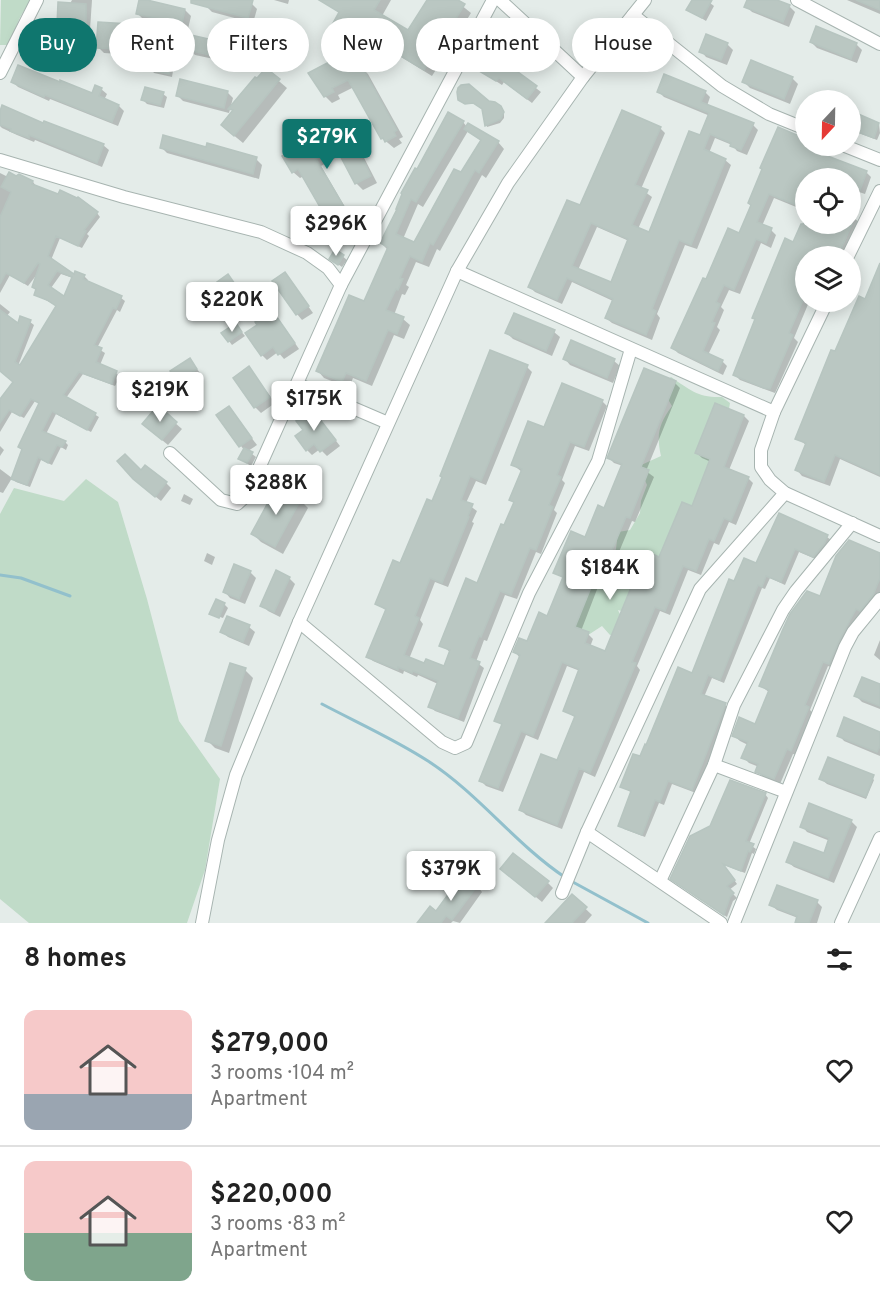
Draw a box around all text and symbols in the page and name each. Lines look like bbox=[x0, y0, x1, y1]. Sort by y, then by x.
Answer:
chip: Buy bbox=[18, 18, 97, 72]
chip: Rent bbox=[109, 18, 195, 72]
chip: Filters bbox=[207, 18, 309, 72]
chip: New bbox=[321, 18, 404, 72]
chip: Apartment bbox=[416, 18, 560, 72]
chip: House bbox=[572, 18, 674, 72]
north arrow bbox=[795, 90, 861, 156]
map controls bbox=[795, 90, 861, 312]
pin: $279K bbox=[285, 119, 369, 170]
text: $279K bbox=[296, 125, 358, 151]
button: locate bbox=[795, 168, 861, 234]
pin: $296K bbox=[294, 206, 378, 257]
text: $296K bbox=[304, 212, 368, 238]
button: layers bbox=[795, 246, 861, 312]
pin: $220K bbox=[190, 282, 274, 333]
text: $220K bbox=[200, 288, 264, 314]
pin: $219K bbox=[118, 372, 202, 423]
text: $219K bbox=[131, 378, 189, 404]
pin: $175K bbox=[272, 381, 356, 432]
text: $175K bbox=[285, 387, 343, 413]
pin: $288K bbox=[234, 465, 318, 516]
text: $288K bbox=[244, 471, 308, 497]
pin: $184K bbox=[568, 550, 652, 601]
text: $184K bbox=[580, 556, 640, 582]
pin: $379K bbox=[409, 851, 493, 902]
text: $379K bbox=[421, 857, 481, 883]
text: 8 homes bbox=[24, 943, 127, 976]
icon: filters bbox=[823, 943, 856, 976]
text: $279,000 bbox=[210, 1028, 329, 1061]
icon: home bbox=[72, 1034, 144, 1106]
icon: heart bbox=[823, 1054, 856, 1087]
text: 3 rooms · 104 m² bbox=[210, 1061, 354, 1087]
text: Apartment bbox=[210, 1087, 308, 1113]
text: $220,000 bbox=[210, 1179, 333, 1212]
icon: home bbox=[72, 1185, 144, 1257]
icon: heart bbox=[823, 1205, 856, 1238]
text: 3 rooms · 83 m² bbox=[210, 1212, 345, 1238]
text: Apartment bbox=[210, 1238, 308, 1264]

